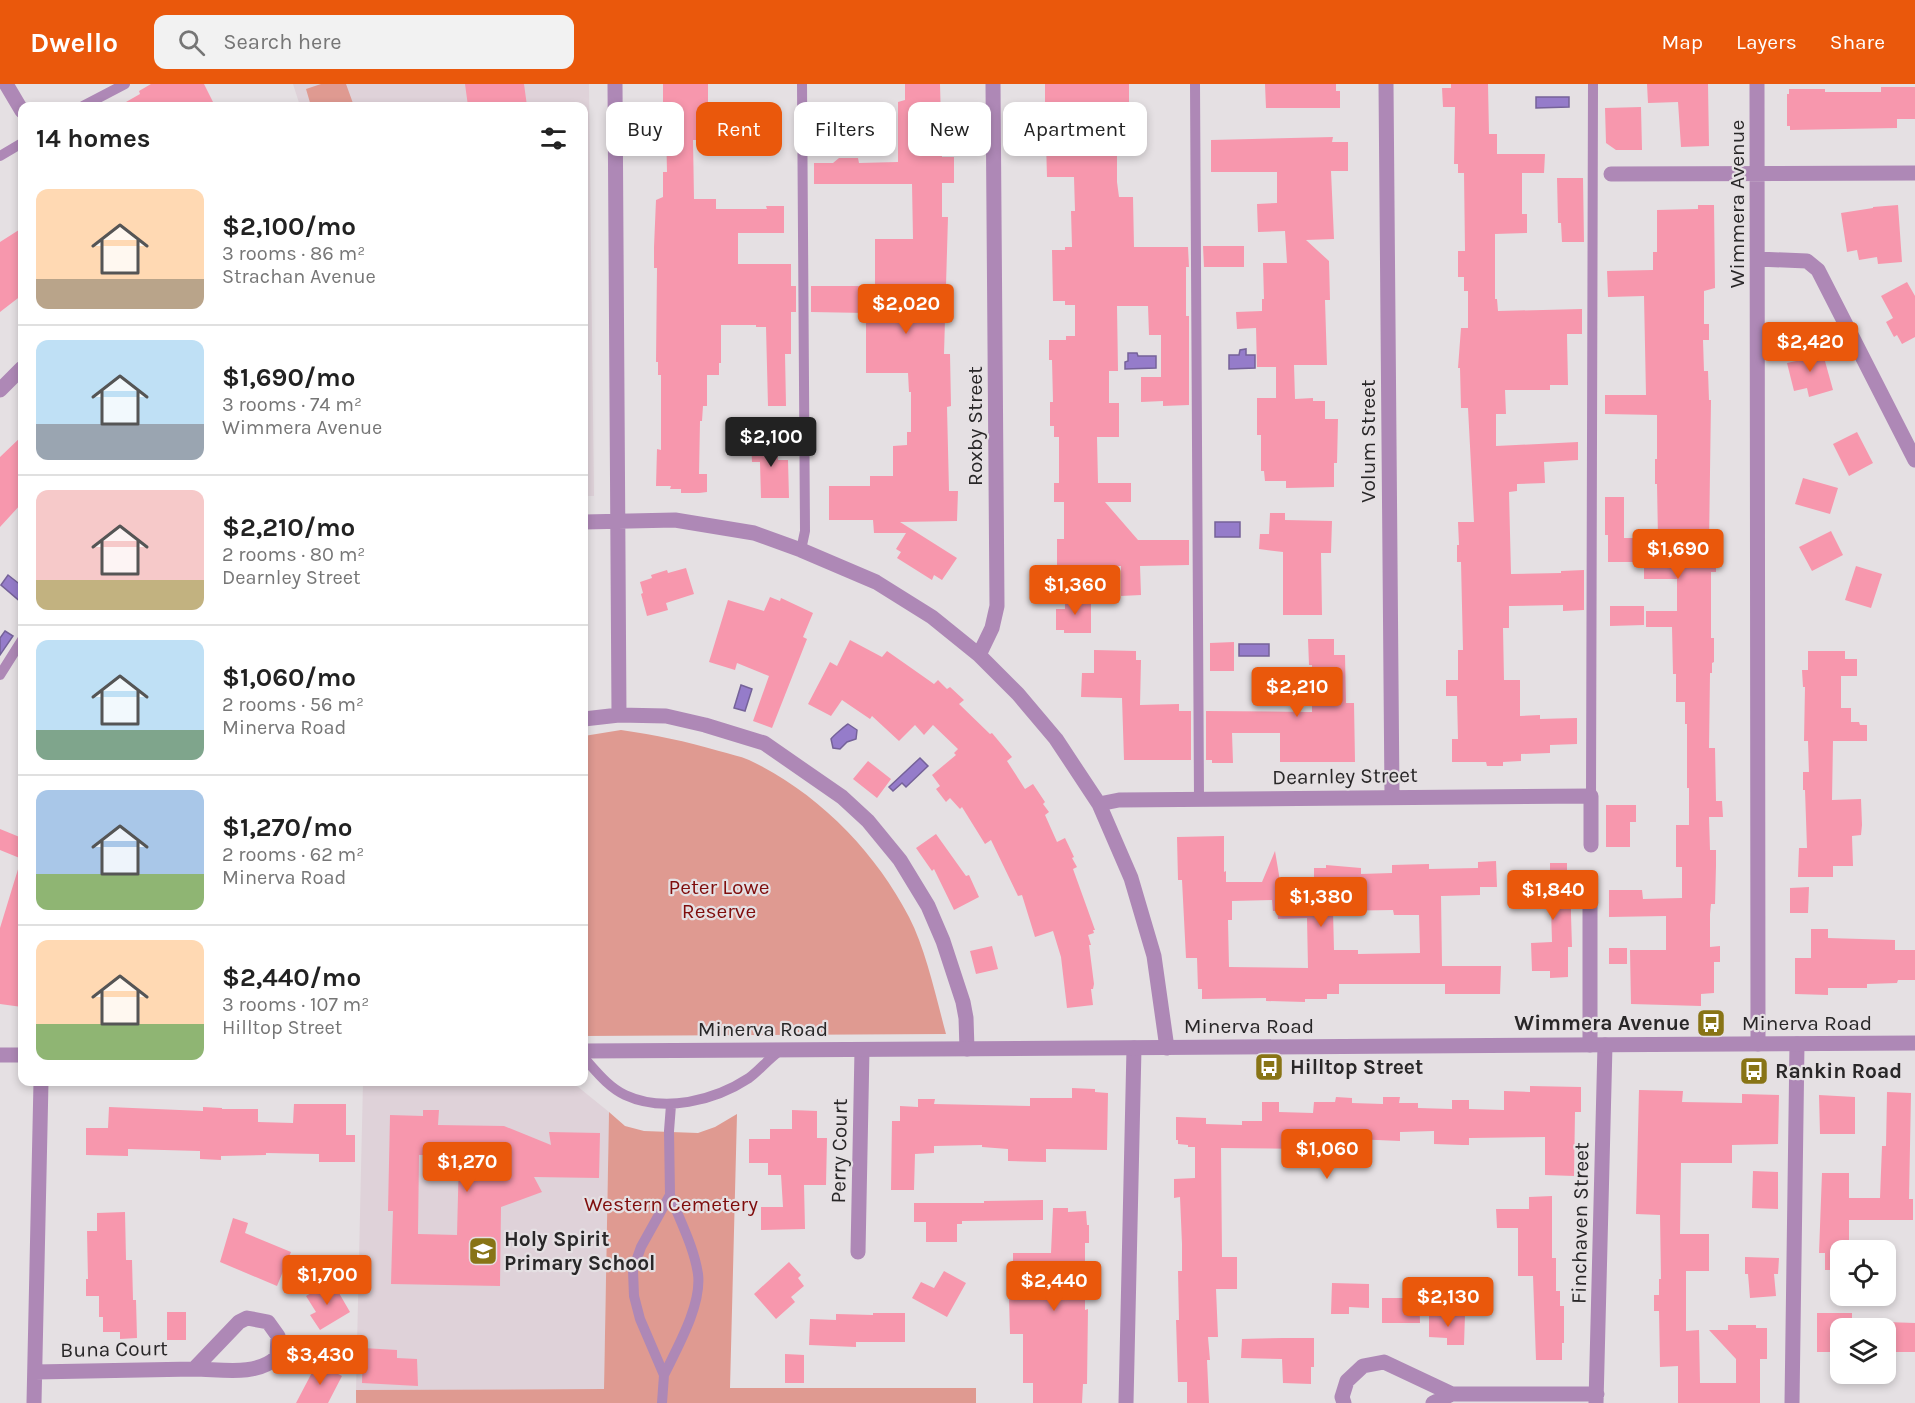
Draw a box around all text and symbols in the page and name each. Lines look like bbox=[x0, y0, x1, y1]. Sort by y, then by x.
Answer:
search box bbox=[154, 15, 574, 69]
text: Dwello bbox=[30, 26, 118, 59]
icon: search bbox=[175, 26, 208, 59]
text: Search here bbox=[223, 29, 342, 55]
text: Map bbox=[1661, 30, 1703, 54]
text: Layers bbox=[1736, 30, 1797, 54]
text: Share bbox=[1830, 30, 1885, 54]
chip: Buy bbox=[606, 102, 684, 156]
chip: Rent bbox=[696, 102, 782, 156]
chip: Filters bbox=[794, 102, 896, 156]
chip: New bbox=[908, 102, 991, 156]
chip: Apartment bbox=[1003, 102, 1147, 156]
street label: Wimmera Avenue bbox=[1725, 120, 1749, 288]
icon: filters bbox=[537, 122, 570, 155]
text: 14 homes bbox=[36, 123, 150, 154]
text: $2,100/mo bbox=[222, 211, 356, 242]
icon: home bbox=[84, 213, 156, 285]
text: 3 rooms · 86 m² bbox=[222, 242, 365, 265]
text: Strachan Avenue bbox=[222, 265, 376, 288]
pin: $2,020 bbox=[857, 284, 955, 335]
text: $2,020 bbox=[872, 292, 940, 315]
pin: $2,420 bbox=[1761, 322, 1859, 373]
text: $2,420 bbox=[1776, 330, 1844, 353]
text: $1,690/mo bbox=[222, 362, 356, 393]
icon: home bbox=[84, 364, 156, 436]
street label: Roxby Street bbox=[963, 366, 987, 486]
street label: Volum Street bbox=[1356, 379, 1380, 503]
text: 3 rooms · 74 m² bbox=[222, 393, 362, 416]
text: Wimmera Avenue bbox=[222, 416, 382, 439]
pin: $2,100 bbox=[722, 417, 820, 468]
text: $2,100 bbox=[739, 425, 803, 448]
text: $2,210/mo bbox=[222, 512, 355, 543]
icon: home bbox=[84, 514, 156, 586]
pin: $1,690 bbox=[1629, 529, 1727, 580]
text: $1,690 bbox=[1647, 537, 1709, 560]
text: 2 rooms · 80 m² bbox=[222, 543, 365, 566]
pin: $1,360 bbox=[1026, 565, 1124, 616]
text: Dearnley Street bbox=[222, 566, 361, 589]
text: $1,360 bbox=[1043, 573, 1107, 596]
text: $1,060/mo bbox=[222, 662, 356, 693]
icon: home bbox=[84, 664, 156, 736]
pin: $2,210 bbox=[1248, 667, 1346, 718]
text: $2,210 bbox=[1266, 675, 1328, 698]
text: 2 rooms · 56 m² bbox=[222, 693, 364, 716]
text: Minerva Road bbox=[222, 716, 346, 739]
street label: Dearnley Street bbox=[1272, 763, 1418, 789]
text: $1,270/mo bbox=[222, 812, 353, 843]
icon: home bbox=[84, 814, 156, 886]
text: 2 rooms · 62 m² bbox=[222, 843, 364, 866]
text: Minerva Road bbox=[222, 866, 346, 889]
pin: $1,840 bbox=[1504, 870, 1602, 921]
park label: Peter Lowe Reserve bbox=[669, 875, 769, 923]
pin: $1,380 bbox=[1272, 877, 1370, 928]
text: $1,840 bbox=[1521, 878, 1585, 901]
text: $1,380 bbox=[1289, 885, 1353, 908]
text: $2,440/mo bbox=[222, 962, 361, 993]
icon: home bbox=[84, 964, 156, 1036]
text: 3 rooms · 107 m² bbox=[222, 993, 369, 1016]
bus stop icon: Wimmera Avenue bbox=[1695, 1007, 1727, 1039]
place label: Wimmera Avenue bbox=[1514, 1011, 1690, 1035]
street label: Minerva Road bbox=[1742, 1011, 1872, 1035]
street label: Minerva Road bbox=[1184, 1014, 1314, 1038]
text: Hilltop Street bbox=[222, 1016, 342, 1039]
street label: Minerva Road bbox=[698, 1017, 828, 1041]
bus stop icon: Hilltop Street bbox=[1253, 1051, 1285, 1083]
place label: Hilltop Street bbox=[1290, 1055, 1423, 1079]
bus stop icon: Rankin Road bbox=[1738, 1055, 1770, 1087]
place label: Rankin Road bbox=[1775, 1059, 1902, 1083]
street label: Perry Court bbox=[826, 1098, 852, 1204]
pin: $1,060 bbox=[1278, 1129, 1376, 1180]
text: $1,060 bbox=[1295, 1137, 1359, 1160]
pin: $1,270 bbox=[418, 1142, 516, 1193]
street label: Finchaven Street bbox=[1567, 1142, 1593, 1304]
text: $1,270 bbox=[437, 1150, 497, 1173]
park label: Western Cemetery bbox=[584, 1192, 758, 1216]
place label: Holy Spirit Primary School bbox=[504, 1227, 655, 1275]
school or university icon: Holy Spirit Primary School bbox=[467, 1235, 499, 1267]
map controls bbox=[1830, 1240, 1896, 1384]
button: locate bbox=[1830, 1240, 1896, 1306]
pin: $1,700 bbox=[278, 1255, 376, 1306]
pin: $2,440 bbox=[1005, 1261, 1103, 1312]
text: $1,700 bbox=[296, 1263, 358, 1286]
text: $2,440 bbox=[1020, 1269, 1088, 1292]
pin: $2,130 bbox=[1399, 1277, 1497, 1328]
text: $2,130 bbox=[1416, 1285, 1480, 1308]
button: layers bbox=[1830, 1318, 1896, 1384]
pin: $3,430 bbox=[271, 1335, 369, 1386]
street label: Buna Court bbox=[60, 1336, 168, 1362]
text: $3,430 bbox=[286, 1343, 354, 1366]

